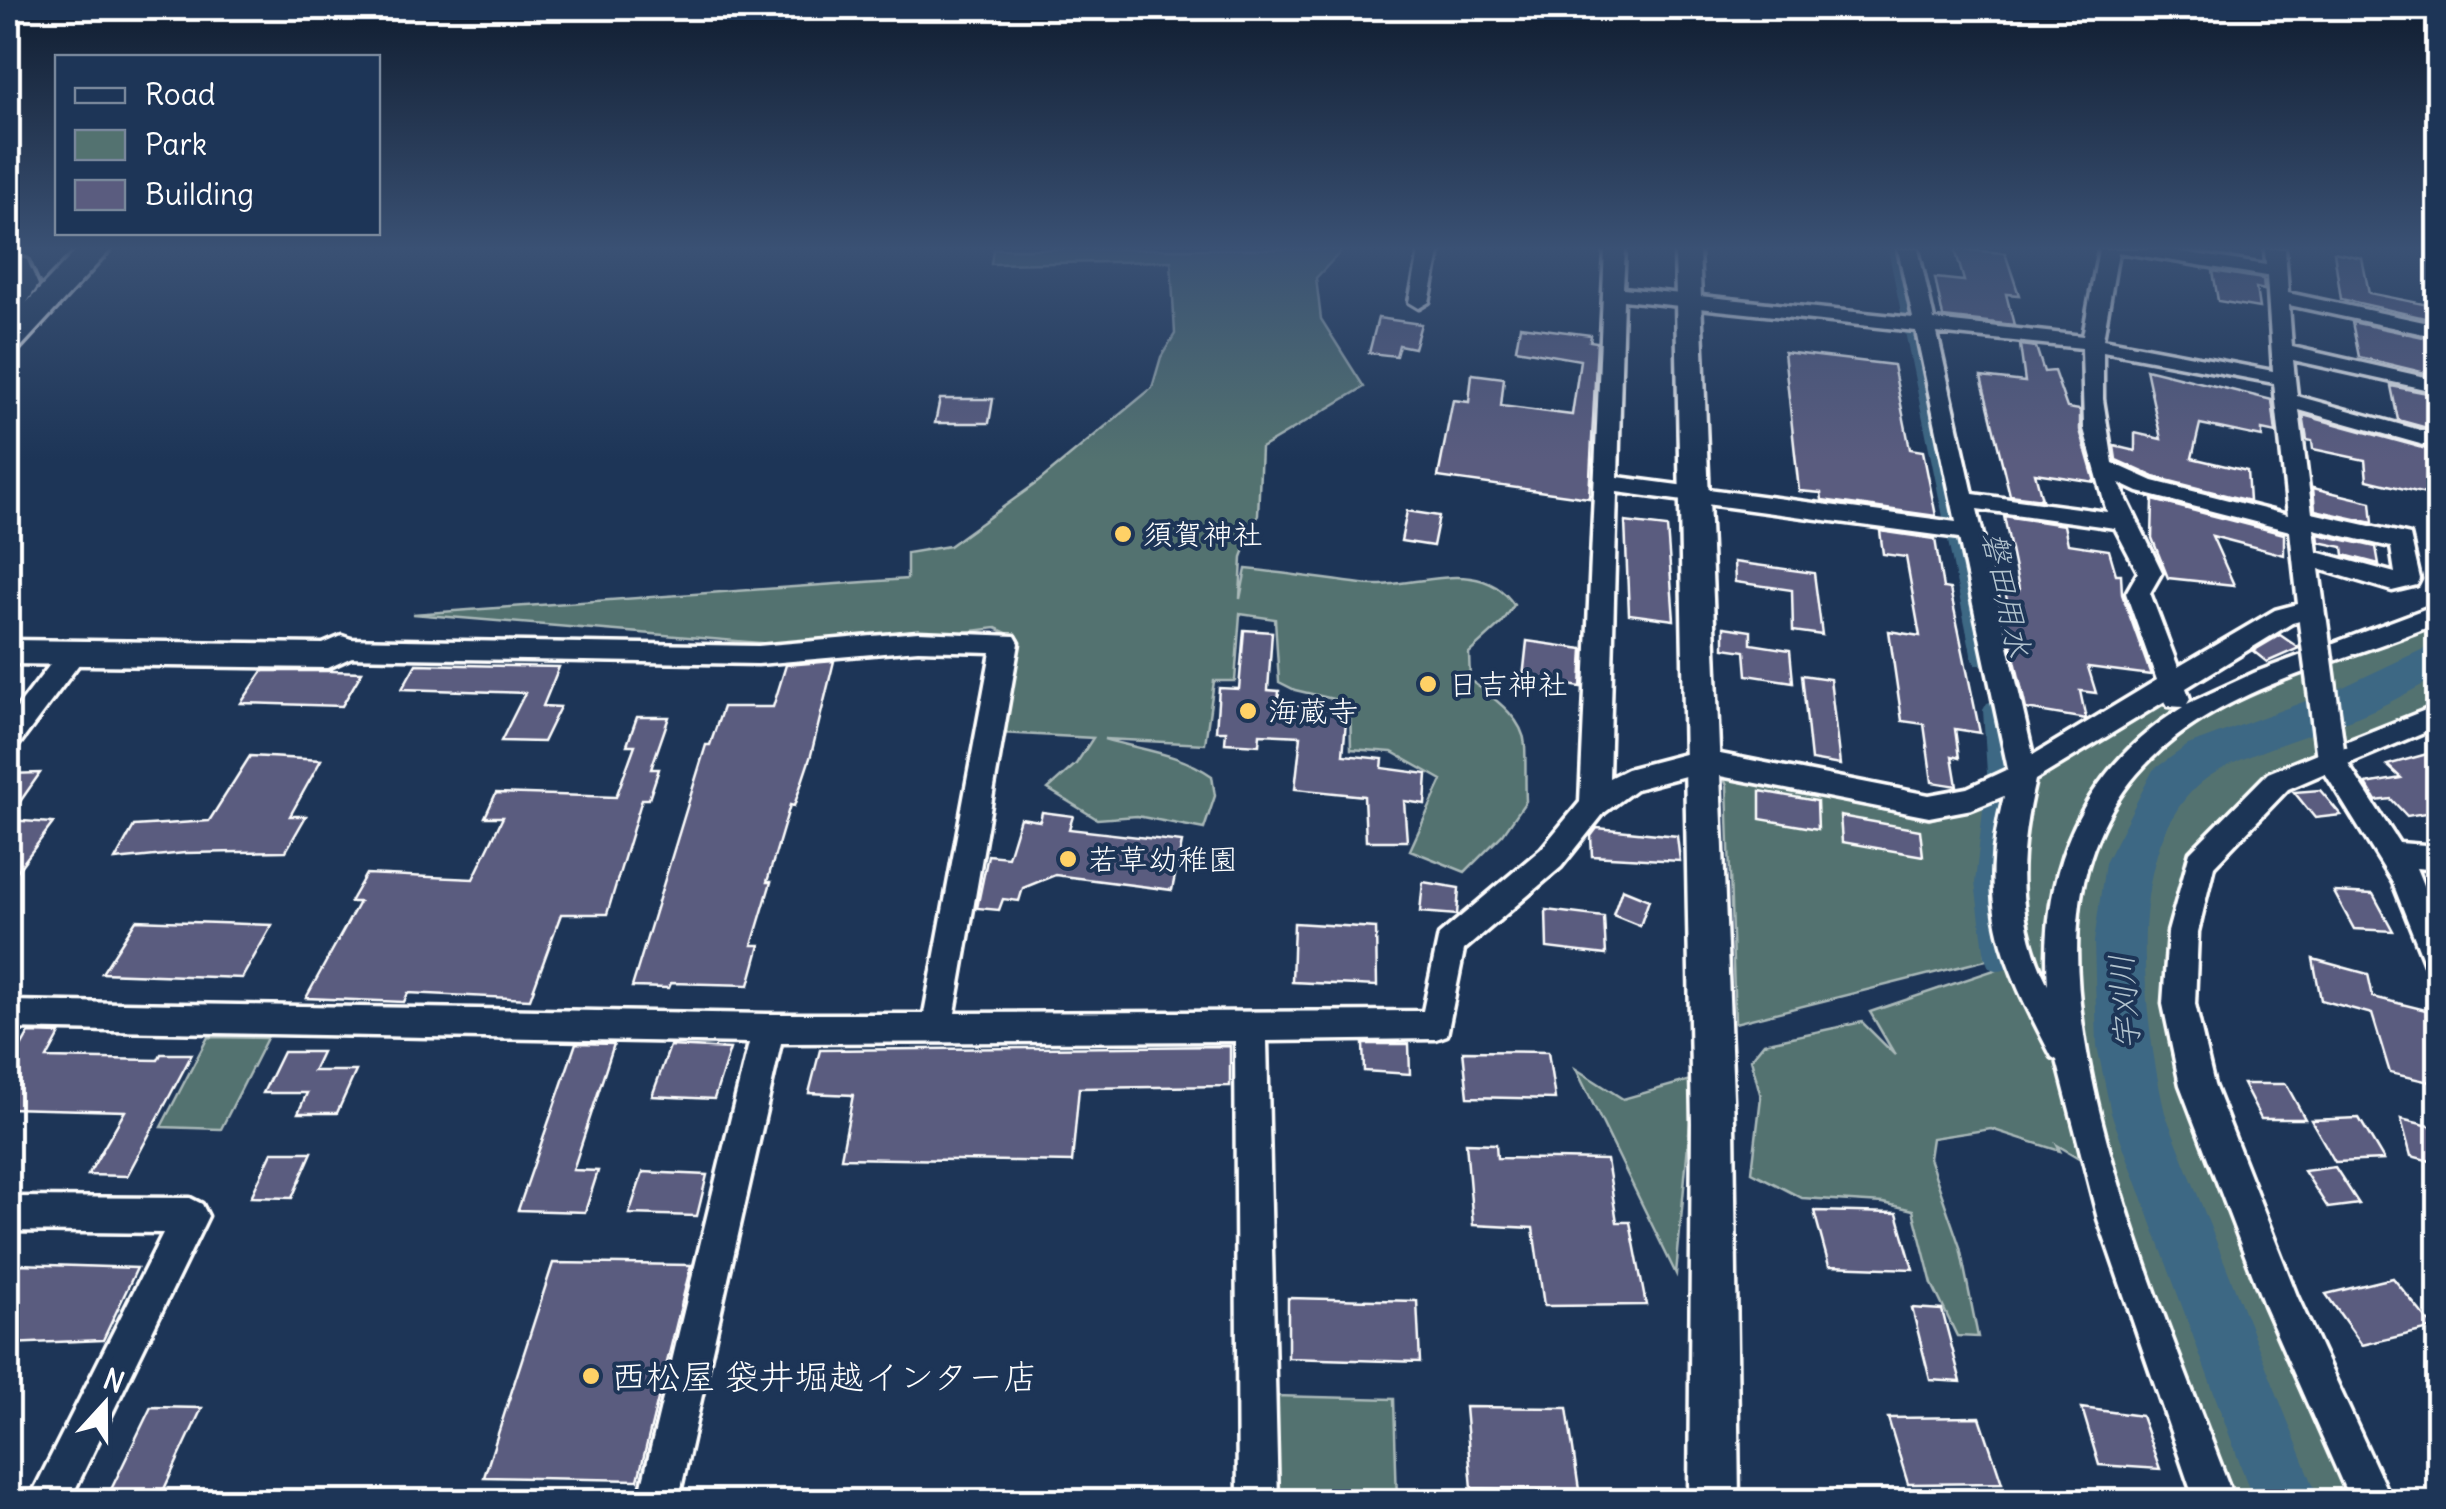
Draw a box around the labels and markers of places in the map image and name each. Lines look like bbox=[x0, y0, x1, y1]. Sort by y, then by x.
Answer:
place label: 須賀神社 bbox=[1143, 515, 1263, 553]
marker: 須賀神社 bbox=[1112, 523, 1134, 545]
place label: 日吉神社 bbox=[1448, 665, 1568, 703]
marker: 日吉神社 bbox=[1417, 673, 1439, 695]
place label: 海蔵寺 bbox=[1268, 692, 1358, 730]
marker: 海蔵寺 bbox=[1237, 700, 1259, 722]
place label: 若草幼稚園 bbox=[1088, 840, 1238, 878]
marker: 若草幼稚園 bbox=[1057, 848, 1079, 870]
place label: 西松屋 袋井堀越インター店 bbox=[611, 1354, 1038, 1398]
marker: 西松屋 袋井堀越インター店 bbox=[580, 1365, 602, 1387]

